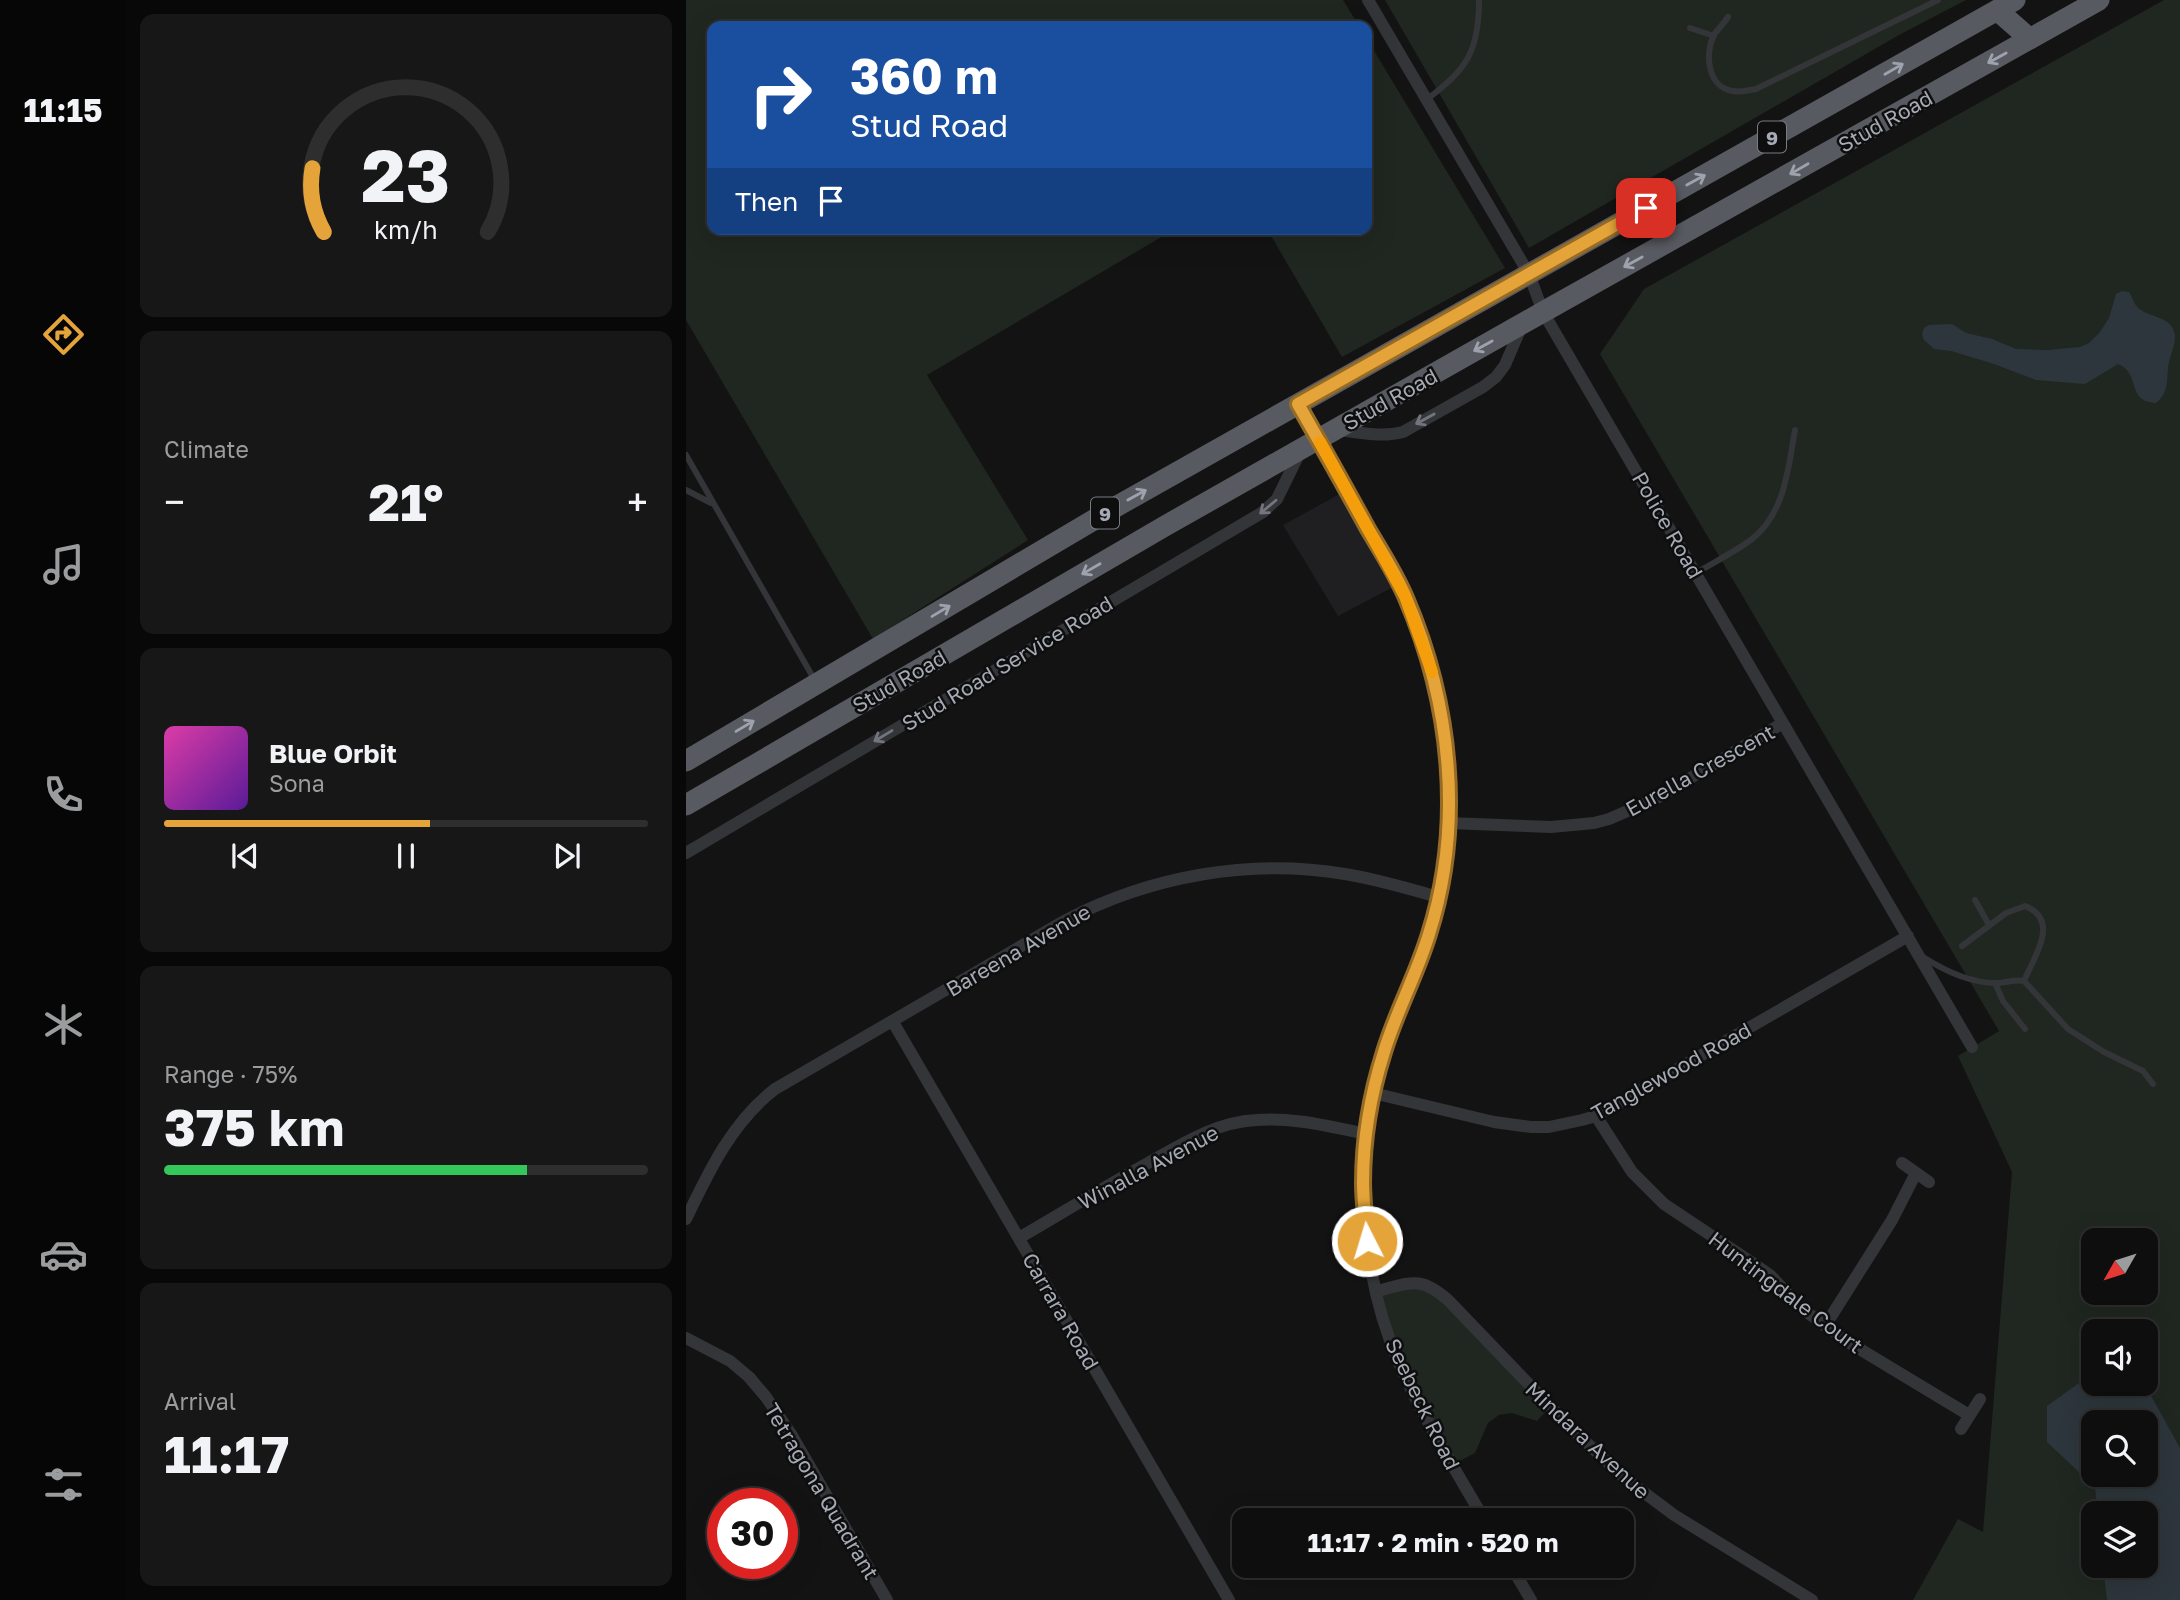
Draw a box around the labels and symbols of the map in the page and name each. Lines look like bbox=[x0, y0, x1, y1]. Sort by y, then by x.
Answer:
one-way arrow bbox=[1987, 52, 2008, 65]
one-way arrow bbox=[1883, 62, 1903, 76]
street label: Stud Road bbox=[1833, 84, 1937, 158]
road number: 9 bbox=[1758, 122, 1786, 153]
one-way arrow bbox=[1789, 162, 1809, 176]
one-way arrow bbox=[1685, 173, 1705, 187]
pin bbox=[1616, 178, 1676, 238]
one-way arrow bbox=[1624, 255, 1644, 269]
one-way arrow bbox=[1474, 339, 1494, 353]
street label: Stud Road bbox=[1338, 362, 1442, 436]
one-way arrow bbox=[1416, 412, 1436, 426]
street label: Police Road bbox=[1627, 467, 1709, 583]
one-way arrow bbox=[1126, 488, 1146, 502]
road number: 9 bbox=[1091, 498, 1119, 528]
one-way arrow bbox=[1259, 499, 1277, 515]
one-way arrow bbox=[1082, 562, 1102, 576]
street label: Stud Road Service Road bbox=[897, 590, 1117, 736]
one-way arrow bbox=[930, 603, 950, 617]
street label: Stud Road bbox=[848, 644, 950, 718]
street label: Eurella Crescent bbox=[1621, 718, 1779, 822]
one-way arrow bbox=[734, 719, 754, 733]
one-way arrow bbox=[873, 730, 893, 744]
street label: Bareena Avenue bbox=[941, 898, 1095, 1002]
street label: Tanglewood Road bbox=[1586, 1016, 1756, 1126]
street label: Winalla Avenue bbox=[1073, 1119, 1223, 1215]
position arrow bbox=[1330, 1204, 1404, 1278]
street label: Huntingdale Court bbox=[1704, 1225, 1868, 1359]
north arrow bbox=[2081, 1228, 2158, 1306]
street label: Carrara Road bbox=[1017, 1248, 1105, 1374]
street label: Seebeck Road bbox=[1380, 1334, 1466, 1474]
street label: Mindara Avenue bbox=[1520, 1376, 1656, 1504]
street label: Tetragona Quadrant bbox=[759, 1398, 885, 1584]
speed limit sign: 30 bbox=[707, 1488, 798, 1579]

